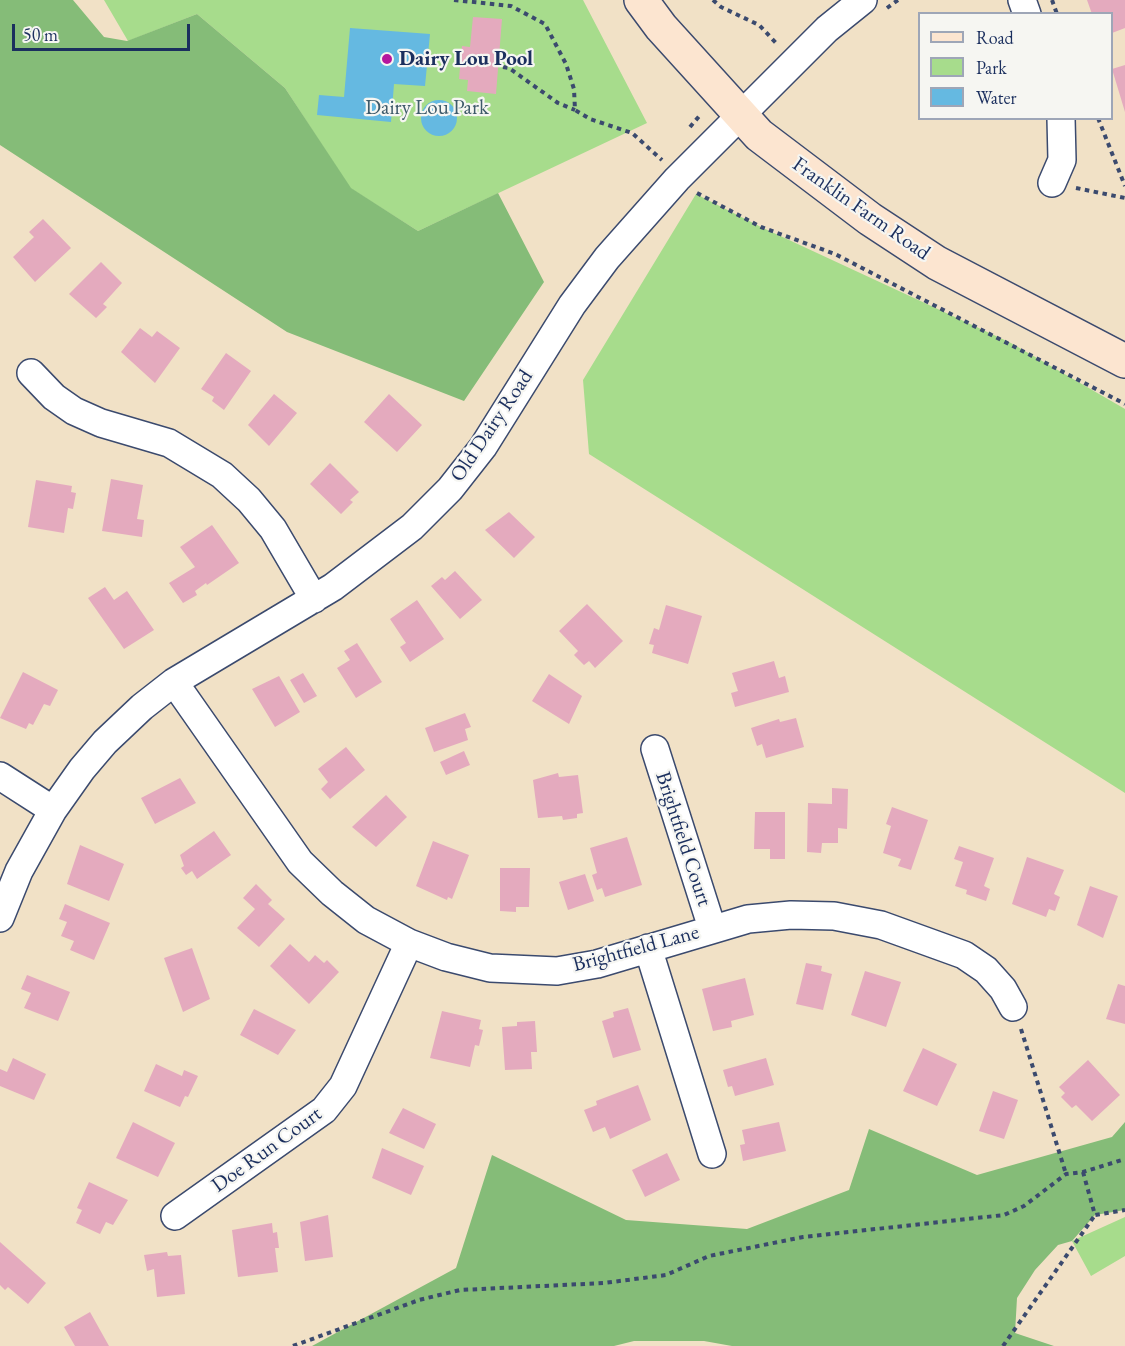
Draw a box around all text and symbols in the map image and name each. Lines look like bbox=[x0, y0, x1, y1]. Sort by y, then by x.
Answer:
scale bar bbox=[15, 12, 194, 50]
legend bbox=[918, 12, 1113, 120]
text: 50 m bbox=[23, 23, 58, 46]
text: Road bbox=[976, 26, 1014, 49]
place label: Dairy Lou Pool bbox=[399, 46, 533, 72]
marker: Dairy Lou Pool bbox=[380, 52, 394, 66]
text: Park bbox=[976, 56, 1007, 79]
text: Water bbox=[976, 86, 1017, 109]
park label: Dairy Lou Park bbox=[365, 95, 489, 121]
street label: Franklin Farm Road bbox=[787, 152, 935, 266]
street label: Old Dairy Road bbox=[445, 365, 539, 487]
street label: Brightfield Court bbox=[649, 769, 717, 909]
street label: Brightfield Lane bbox=[570, 920, 702, 978]
street label: Doe Run Court bbox=[207, 1102, 327, 1198]

